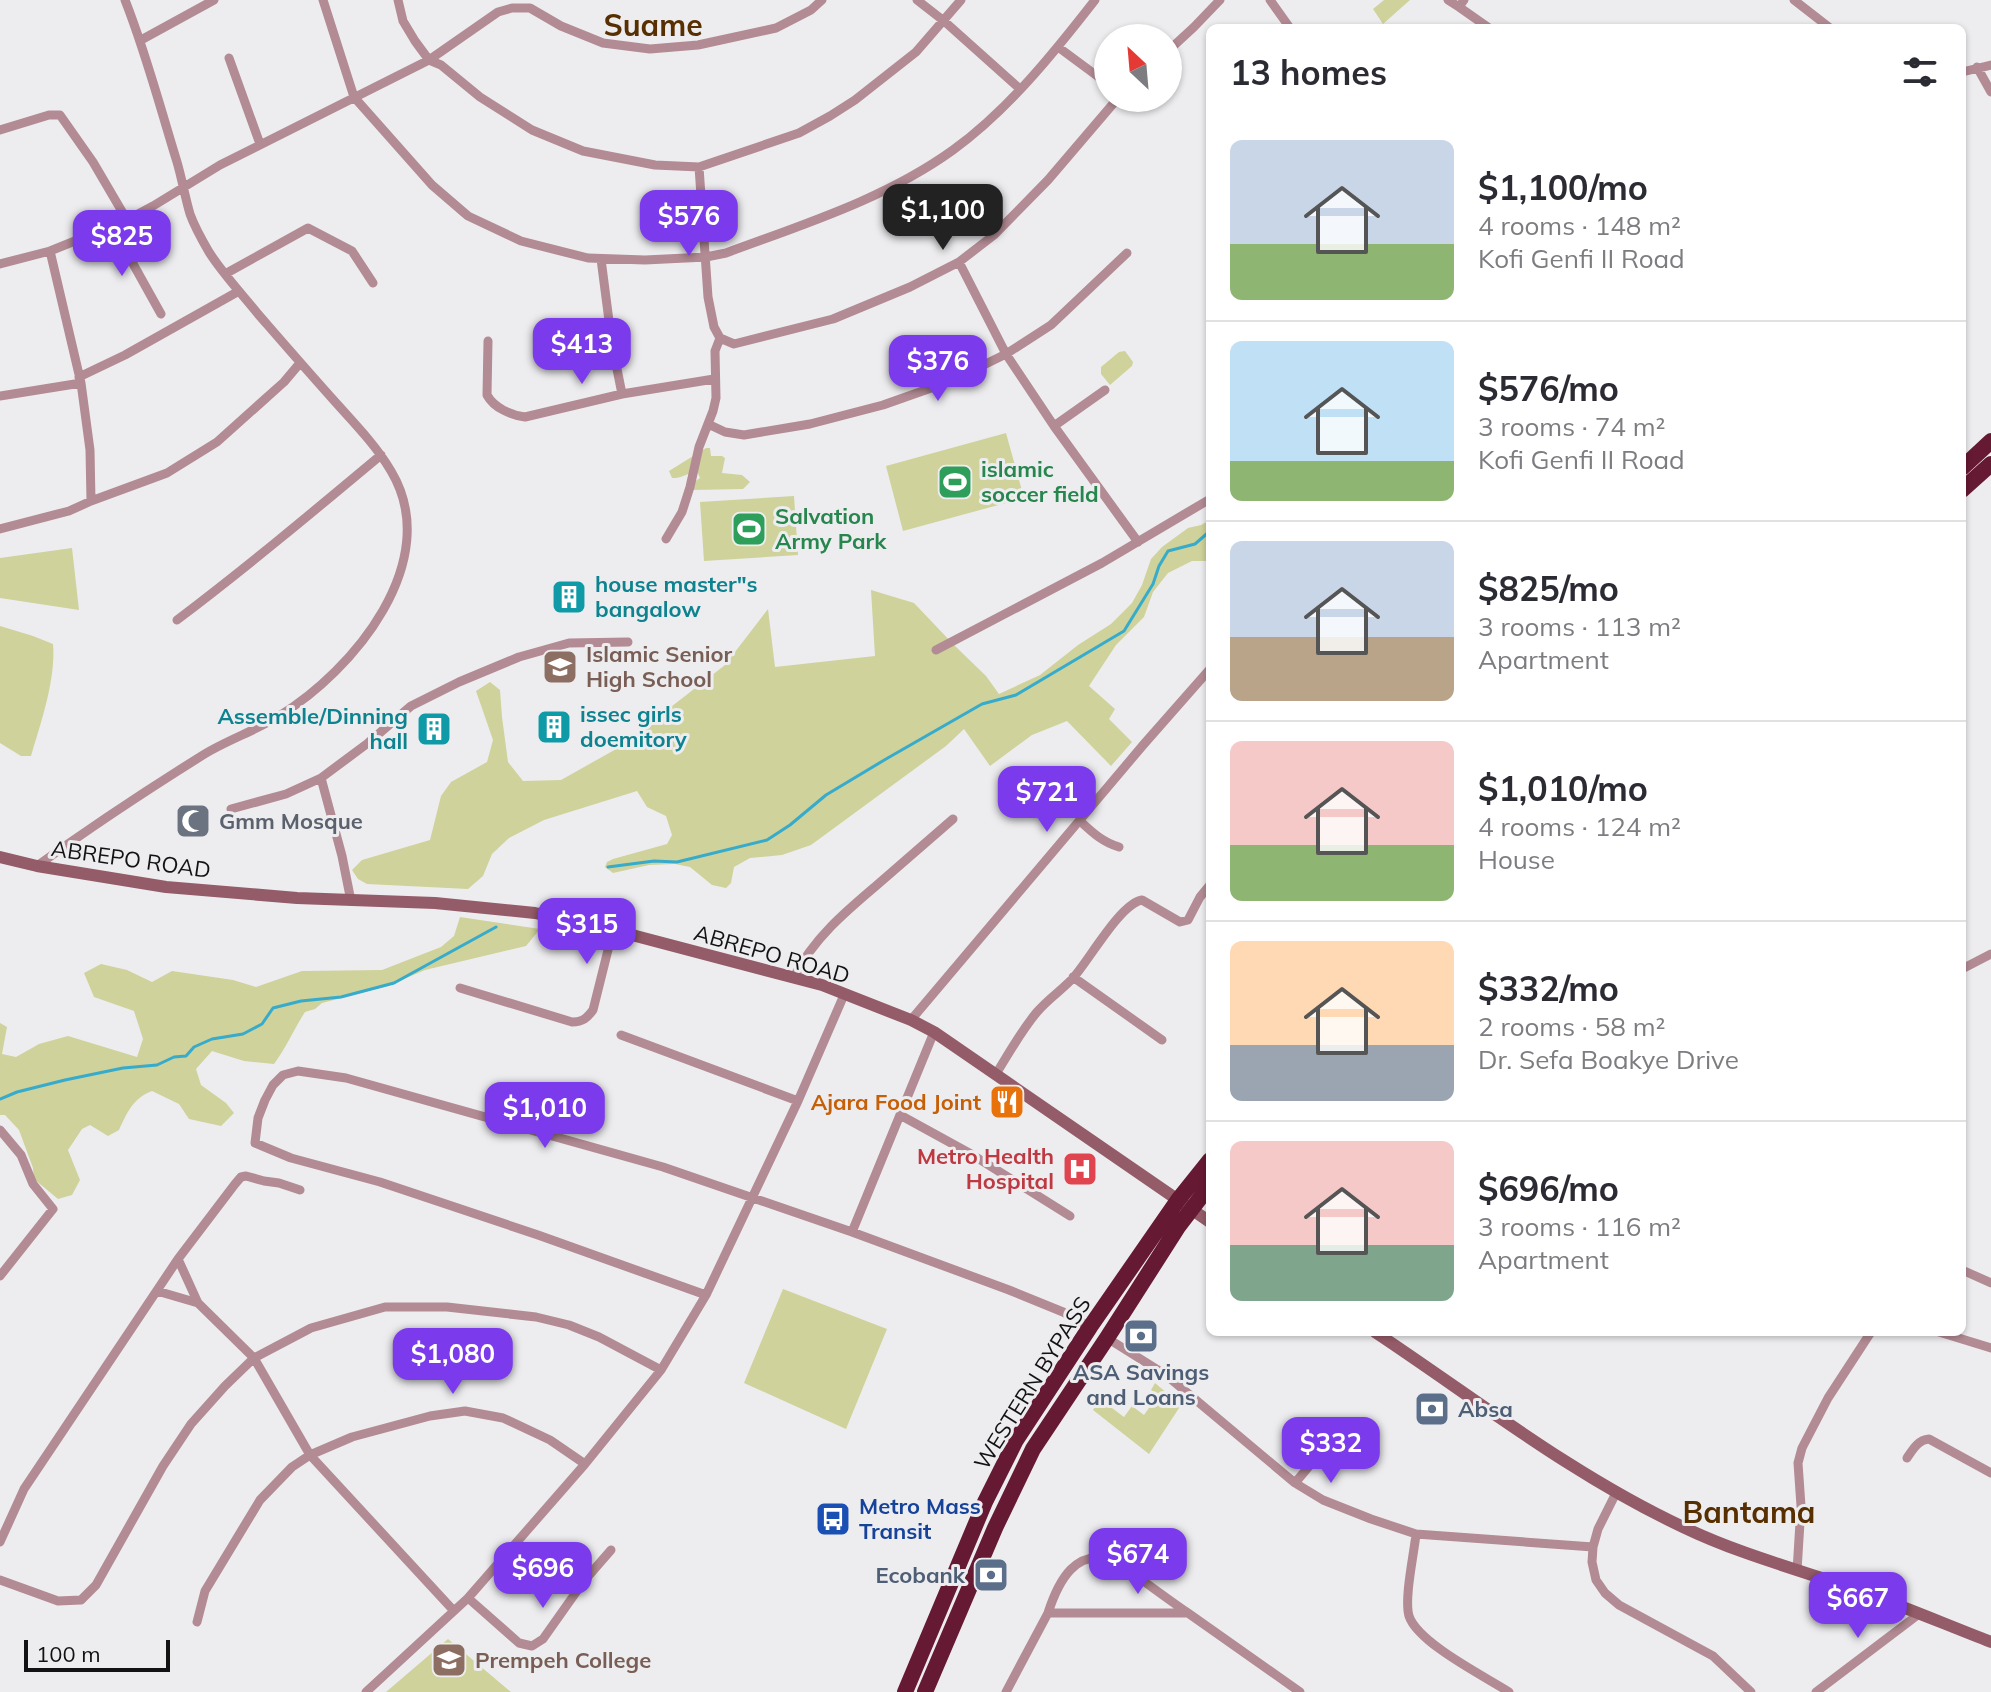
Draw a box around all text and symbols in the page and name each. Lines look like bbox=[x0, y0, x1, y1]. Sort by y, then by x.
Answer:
district label: Suame bbox=[603, 6, 703, 44]
north arrow bbox=[1094, 24, 1182, 112]
map controls bbox=[1094, 24, 1182, 112]
icon: filters bbox=[1898, 50, 1942, 94]
text: 13 homes bbox=[1230, 51, 1387, 94]
text: $1,100/mo bbox=[1478, 166, 1648, 209]
icon: home bbox=[1294, 172, 1390, 268]
pin: $1,100 bbox=[878, 184, 1008, 252]
pin: $576 bbox=[642, 190, 736, 258]
text: $1,100 bbox=[901, 193, 985, 226]
text: $576 bbox=[658, 199, 720, 232]
text: 4 rooms · 148 m² bbox=[1478, 209, 1681, 242]
pin: $825 bbox=[75, 210, 169, 278]
text: $825 bbox=[91, 219, 153, 252]
text: Kofi Genfi II Road bbox=[1478, 242, 1685, 275]
pin: $413 bbox=[535, 318, 629, 386]
text: $413 bbox=[551, 327, 613, 360]
pin: $376 bbox=[891, 335, 985, 403]
text: $376 bbox=[907, 344, 969, 377]
text: $576/mo bbox=[1478, 367, 1619, 410]
icon: home bbox=[1294, 373, 1390, 469]
text: 3 rooms · 74 m² bbox=[1478, 410, 1665, 443]
text: Kofi Genfi II Road bbox=[1478, 443, 1685, 476]
place label: islamic soccer field bbox=[981, 455, 1099, 508]
sports icon: islamic soccer field bbox=[936, 463, 974, 501]
place label: Salvation Army Park bbox=[775, 502, 887, 555]
sports icon: Salvation Army Park bbox=[730, 510, 768, 548]
text: $825/mo bbox=[1478, 567, 1619, 610]
place label: house master"s bangalow bbox=[595, 570, 758, 623]
icon: home bbox=[1294, 573, 1390, 669]
building icon: house master"s bangalow bbox=[550, 578, 588, 616]
text: 3 rooms · 113 m² bbox=[1478, 610, 1681, 643]
place label: Islamic Senior High School bbox=[586, 640, 733, 693]
text: Apartment bbox=[1478, 643, 1609, 676]
school or university icon: Islamic Senior High School bbox=[541, 648, 579, 686]
place label: issec girls doemitory bbox=[580, 700, 687, 753]
place label: Assemble/Dinning hall bbox=[217, 702, 408, 755]
building icon: issec girls doemitory bbox=[535, 708, 573, 746]
building icon: Assemble/Dinning hall bbox=[415, 710, 453, 748]
pin: $721 bbox=[1000, 766, 1094, 834]
text: $1,010/mo bbox=[1478, 767, 1648, 810]
icon: home bbox=[1294, 773, 1390, 869]
text: $721 bbox=[1016, 775, 1078, 808]
mosque icon: Gmm Mosque bbox=[174, 802, 212, 840]
place label: Gmm Mosque bbox=[219, 807, 363, 835]
text: 4 rooms · 124 m² bbox=[1478, 810, 1681, 843]
street label: ABREPO ROAD bbox=[50, 834, 212, 884]
text: House bbox=[1478, 843, 1555, 876]
pin: $315 bbox=[540, 898, 634, 966]
text: $315 bbox=[556, 907, 618, 940]
street label: ABREPO ROAD bbox=[691, 918, 853, 990]
text: $332/mo bbox=[1478, 967, 1619, 1010]
icon: home bbox=[1294, 973, 1390, 1069]
text: 2 rooms · 58 m² bbox=[1478, 1010, 1665, 1043]
text: Dr. Sefa Boakye Drive bbox=[1478, 1043, 1739, 1076]
pin: $1,010 bbox=[480, 1082, 610, 1150]
restaurant icon: Ajara Food Joint bbox=[988, 1083, 1026, 1121]
place label: Ajara Food Joint bbox=[811, 1088, 981, 1116]
text: $1,010 bbox=[503, 1091, 587, 1124]
place label: Metro Health Hospital bbox=[917, 1142, 1054, 1195]
hospital icon: Metro Health Hospital bbox=[1061, 1150, 1099, 1188]
text: $696/mo bbox=[1478, 1167, 1619, 1210]
icon: home bbox=[1294, 1173, 1390, 1269]
text: 3 rooms · 116 m² bbox=[1478, 1210, 1681, 1243]
text: Apartment bbox=[1478, 1243, 1609, 1276]
street label: WESTERN BYPASS bbox=[967, 1291, 1097, 1475]
bank icon: ASA Savings and Loans bbox=[1122, 1317, 1160, 1355]
pin: $1,080 bbox=[388, 1328, 518, 1396]
text: $1,080 bbox=[411, 1337, 495, 1370]
place label: ASA Savings and Loans bbox=[1073, 1358, 1209, 1411]
bank icon: Absa bbox=[1413, 1390, 1451, 1428]
place label: Absa bbox=[1458, 1395, 1513, 1423]
pin: $332 bbox=[1284, 1417, 1378, 1485]
text: $332 bbox=[1300, 1426, 1362, 1459]
place label: Metro Mass Transit bbox=[859, 1492, 981, 1545]
district label: Bantama bbox=[1683, 1493, 1815, 1531]
bus stop icon: Metro Mass Transit bbox=[814, 1500, 852, 1538]
pin: $674 bbox=[1091, 1528, 1185, 1596]
text: $674 bbox=[1107, 1537, 1169, 1570]
pin: $696 bbox=[496, 1542, 590, 1610]
text: $696 bbox=[512, 1551, 574, 1584]
bank icon: Ecobank bbox=[972, 1556, 1010, 1594]
place label: Ecobank bbox=[875, 1561, 966, 1589]
pin: $667 bbox=[1811, 1572, 1905, 1640]
text: $667 bbox=[1827, 1581, 1889, 1614]
scale bar bbox=[24, 1636, 170, 1672]
text: 100 m bbox=[36, 1640, 101, 1668]
school or university icon: Prempeh College bbox=[430, 1641, 468, 1679]
place label: Prempeh College bbox=[475, 1646, 651, 1674]

